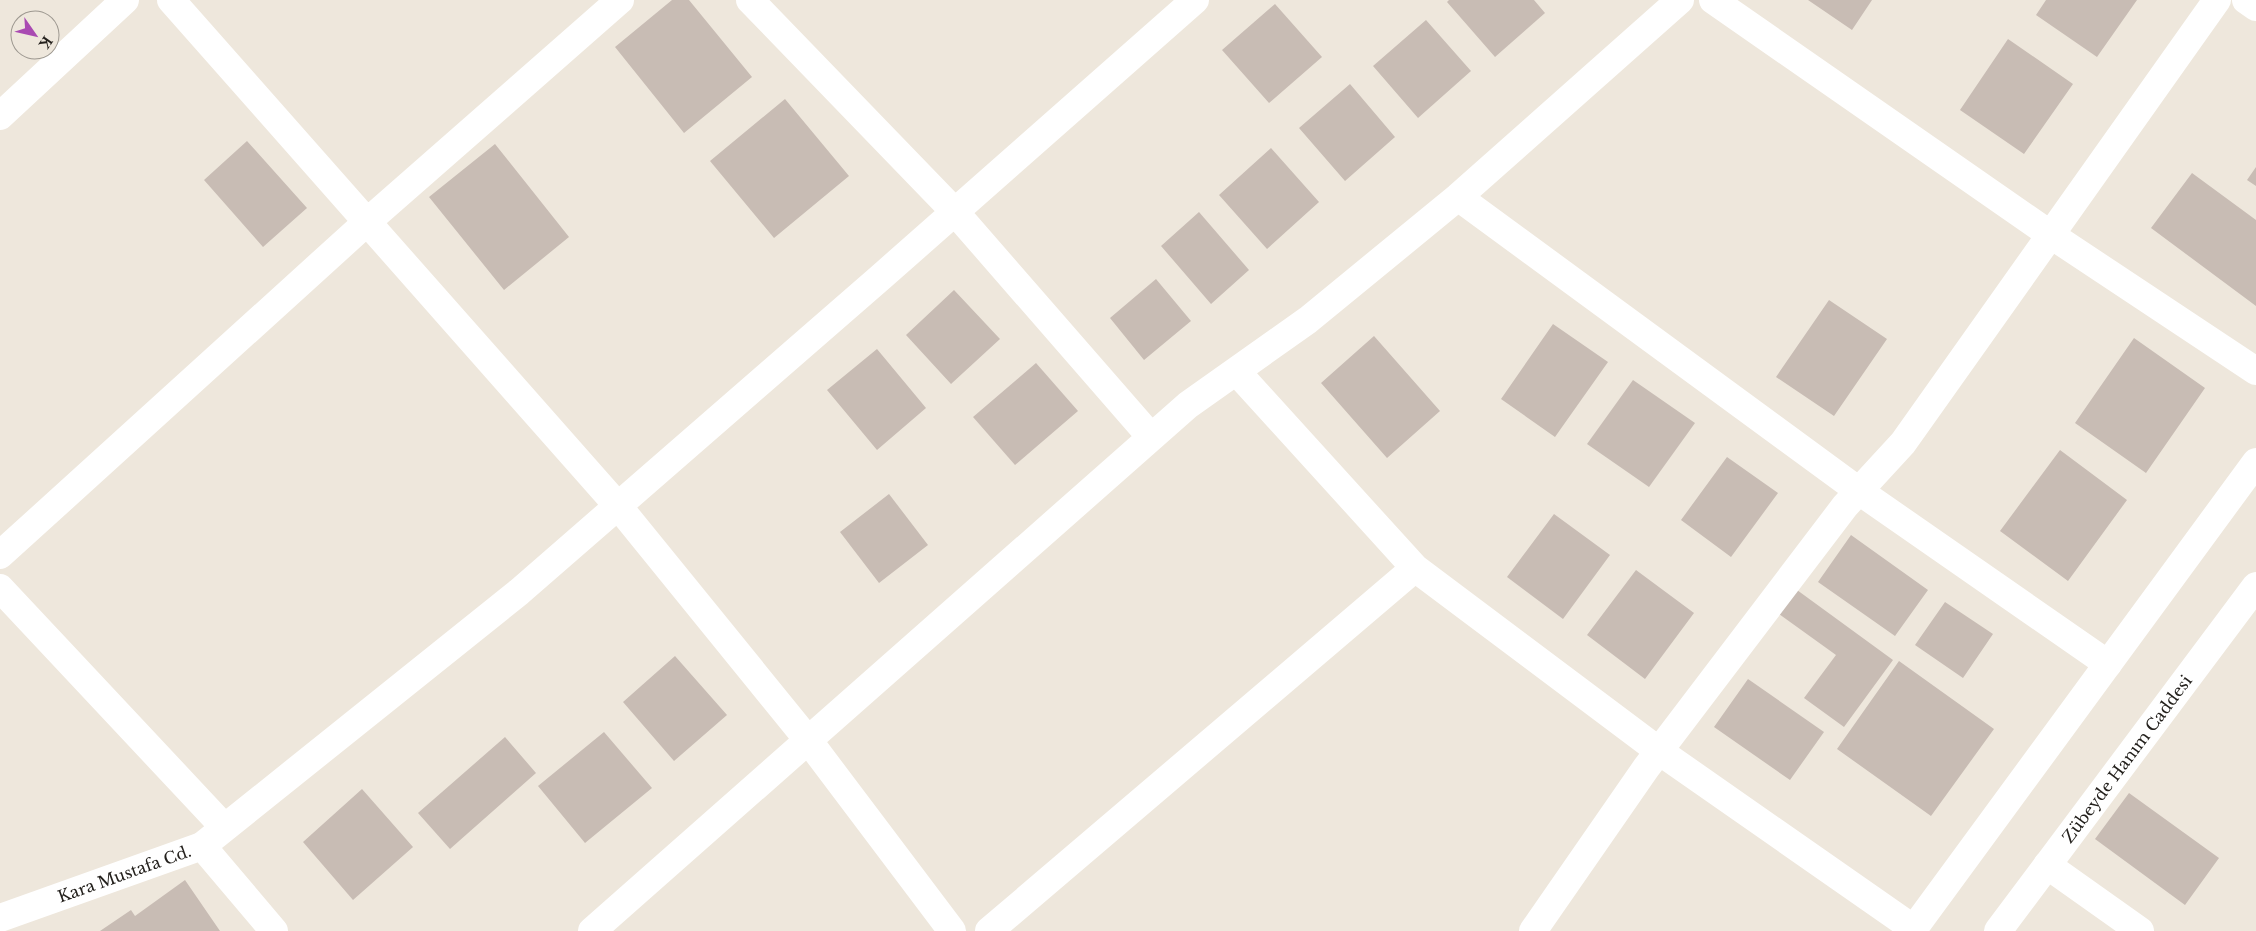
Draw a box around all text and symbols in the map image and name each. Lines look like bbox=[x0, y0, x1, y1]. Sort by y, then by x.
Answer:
north arrow bbox=[10, 10, 60, 60]
text: K bbox=[35, 32, 56, 52]
street label: Zübeyde Hanım Caddesi bbox=[2058, 671, 2196, 847]
street label: Kara Mustafa Cd. bbox=[55, 841, 194, 907]

